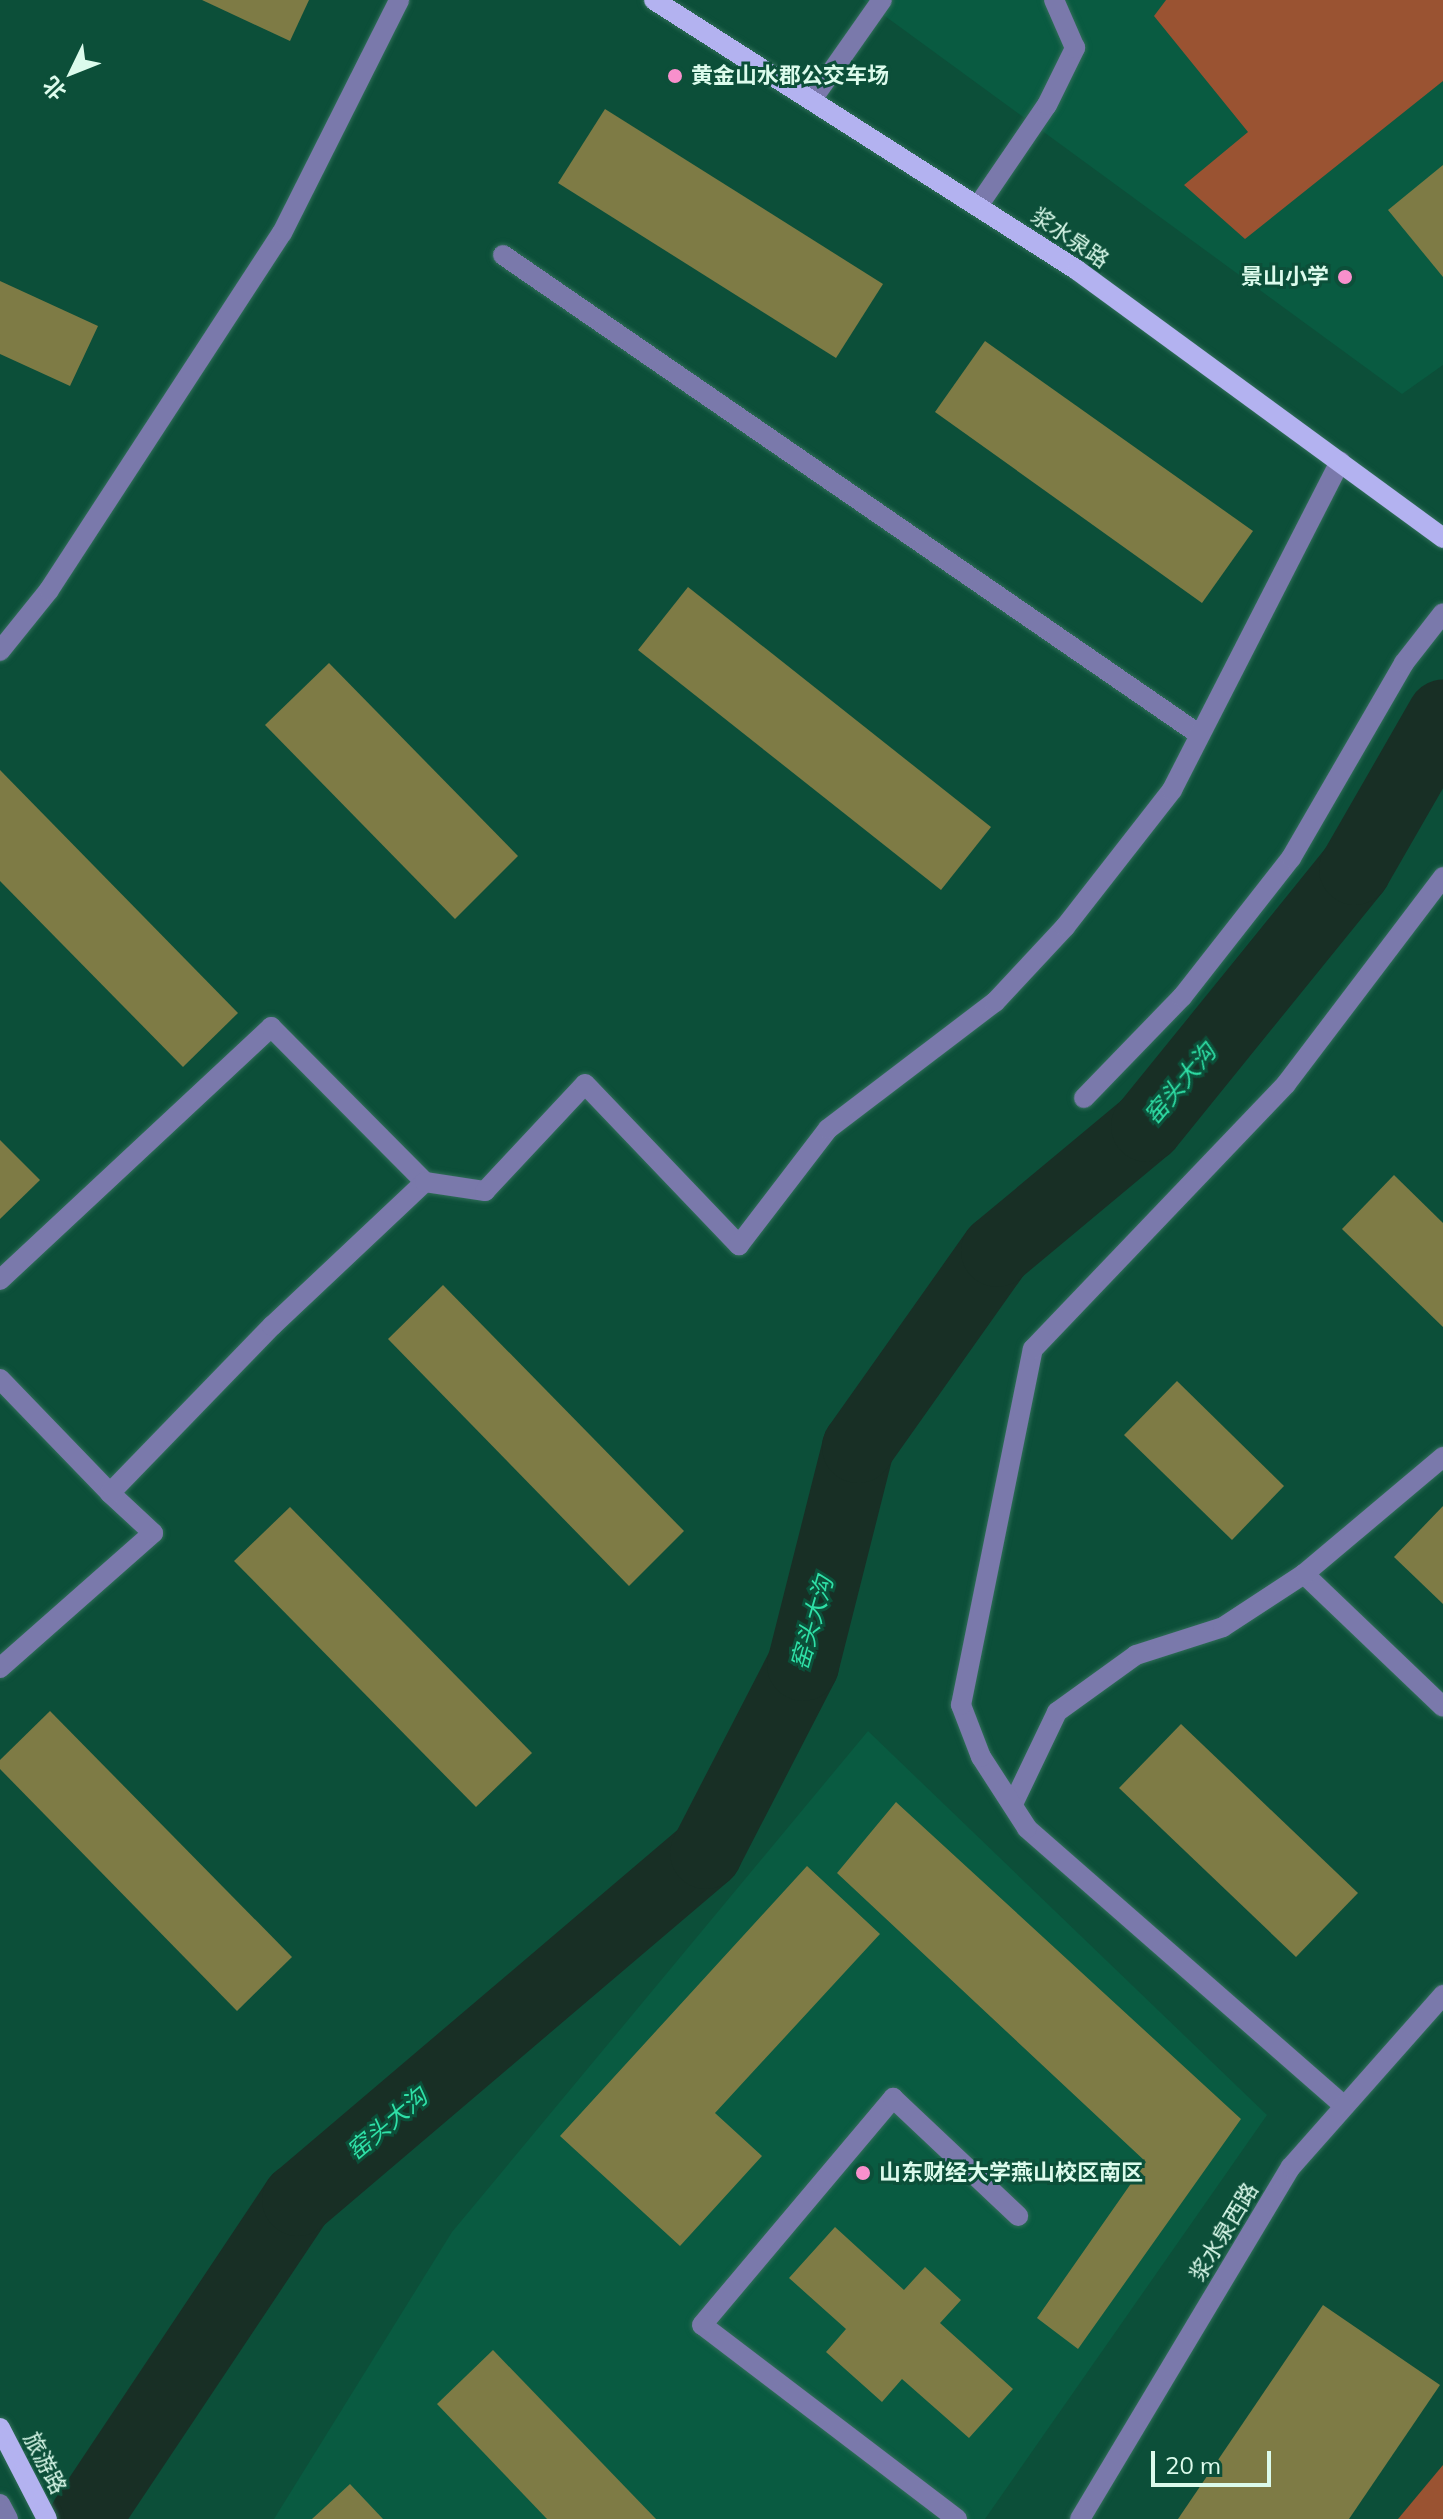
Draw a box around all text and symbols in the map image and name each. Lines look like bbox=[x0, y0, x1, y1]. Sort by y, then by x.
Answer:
north arrow bbox=[32, 32, 112, 112]
place label: 黄金山水郡公交车场 bbox=[691, 63, 889, 89]
marker: 黄金山水郡公交车场 bbox=[666, 67, 684, 85]
text: 北 bbox=[37, 71, 72, 106]
street label: 浆水泉路 bbox=[1026, 202, 1114, 274]
place label: 景山小学 bbox=[1241, 264, 1329, 290]
marker: 景山小学 bbox=[1336, 268, 1354, 286]
water label: 窑头大沟 bbox=[1138, 1038, 1222, 1130]
water label: 窑头大沟 bbox=[785, 1573, 839, 1673]
water label: 窑头大沟 bbox=[341, 2082, 433, 2166]
place label: 山东财经大学燕山校区南区 bbox=[879, 2160, 1143, 2186]
marker: 山东财经大学燕山校区南区 bbox=[854, 2164, 872, 2182]
street label: 浆水泉西路 bbox=[1184, 2178, 1264, 2286]
street label: 旅游路 bbox=[18, 2428, 72, 2498]
scale bar bbox=[1155, 2435, 1275, 2485]
text: 20 m bbox=[1165, 2450, 1221, 2480]

